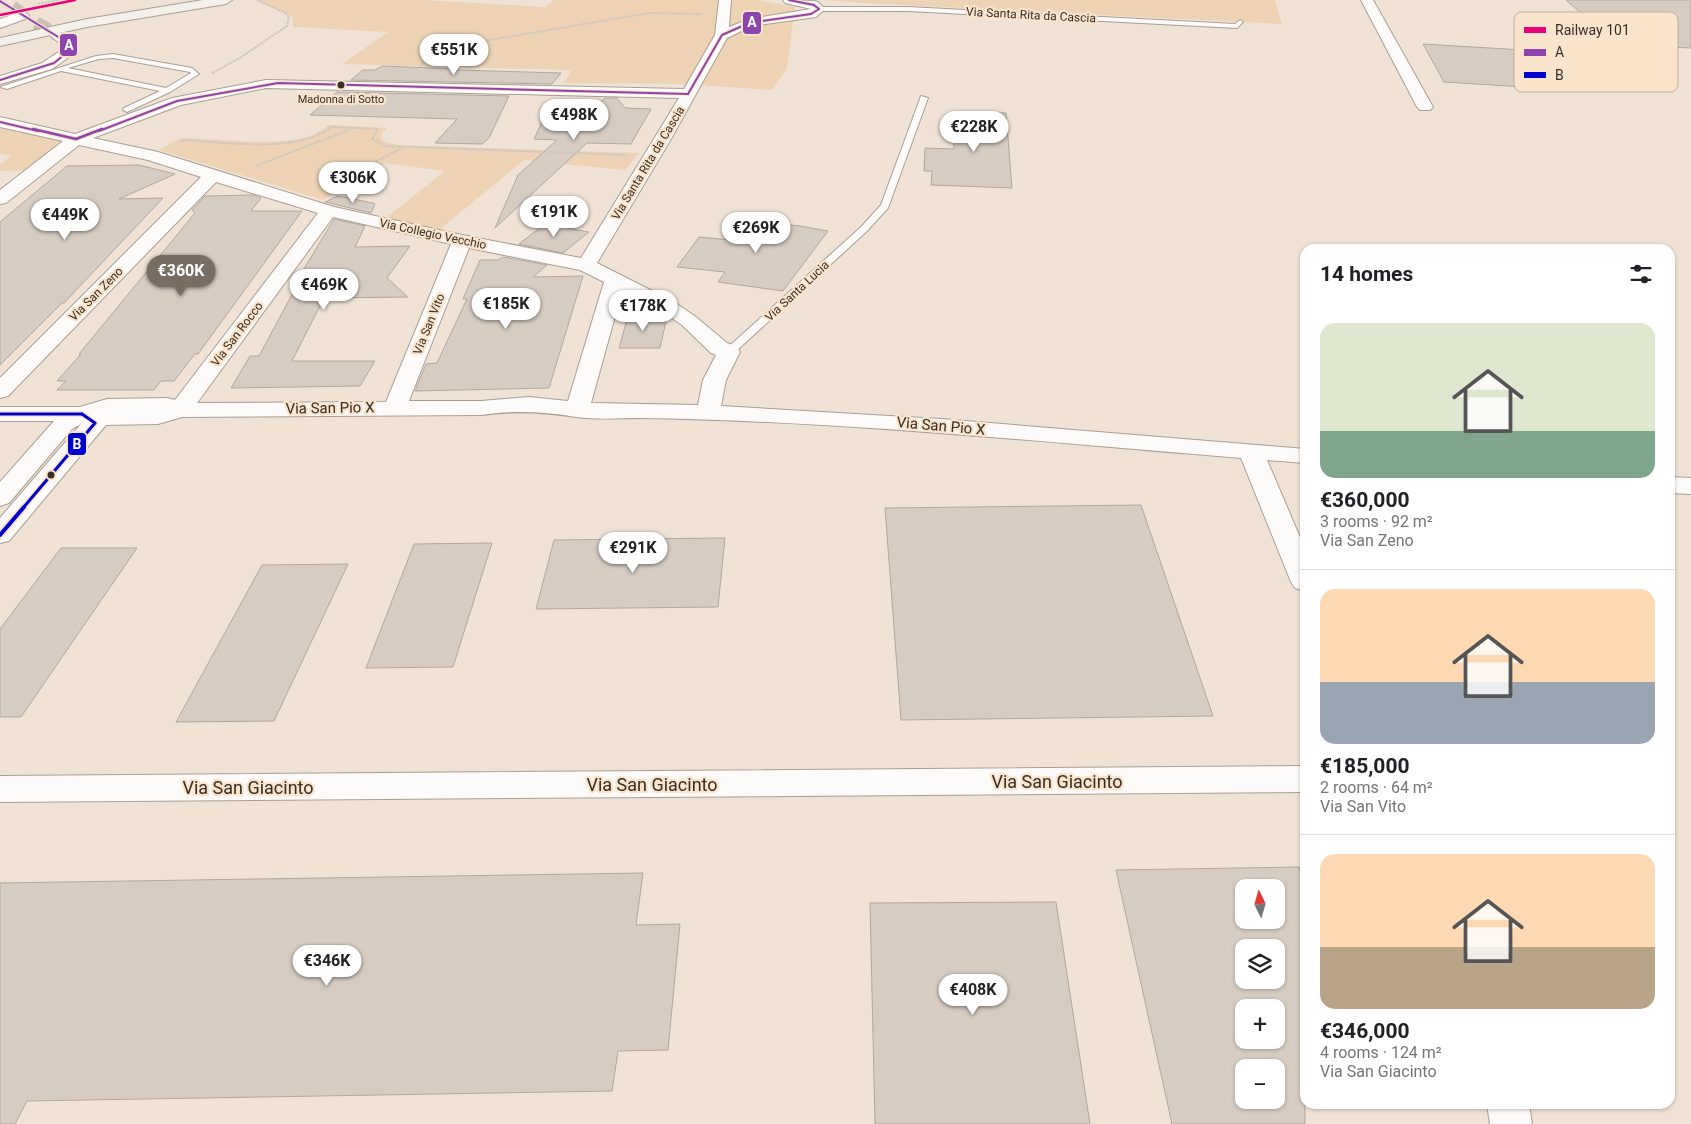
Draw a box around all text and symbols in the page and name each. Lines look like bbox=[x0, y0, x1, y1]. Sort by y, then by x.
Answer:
street label: Via Santa Rita da Cascia bbox=[966, 5, 1096, 25]
line badge: A bbox=[742, 11, 762, 35]
legend bbox=[1514, 12, 1678, 92]
text: A bbox=[747, 14, 757, 30]
text: Railway 101 bbox=[1555, 22, 1630, 38]
line badge: A bbox=[59, 33, 78, 57]
pin: €551K bbox=[419, 34, 489, 76]
text: A bbox=[64, 37, 74, 53]
text: €551K bbox=[431, 40, 477, 59]
text: A bbox=[1555, 44, 1564, 60]
text: B bbox=[1555, 67, 1564, 83]
marker: Madonna di Sotto bbox=[336, 80, 346, 90]
place label: Madonna di Sotto bbox=[298, 93, 384, 106]
pin: €498K bbox=[539, 98, 609, 141]
street label: Via Santa Rita da Cascia bbox=[609, 104, 687, 222]
text: €498K bbox=[551, 105, 597, 124]
pin: €228K bbox=[939, 110, 1009, 153]
text: €228K bbox=[951, 117, 997, 136]
pin: €306K bbox=[318, 162, 388, 204]
text: €306K bbox=[330, 168, 376, 187]
pin: €191K bbox=[519, 196, 589, 238]
pin: €449K bbox=[30, 198, 100, 241]
text: €191K bbox=[531, 202, 577, 221]
text: €449K bbox=[42, 205, 88, 224]
pin: €269K bbox=[721, 212, 791, 254]
street label: Via Collegio Vecchio bbox=[378, 216, 488, 252]
text: €269K bbox=[733, 218, 779, 237]
pin: €360K bbox=[146, 254, 216, 297]
street label: Via Santa Lucia bbox=[762, 258, 832, 324]
icon: filters bbox=[1627, 260, 1655, 288]
text: €360K bbox=[158, 261, 204, 280]
text: 14 homes bbox=[1320, 262, 1413, 286]
street label: Via San Zeno bbox=[66, 264, 126, 324]
pin: €469K bbox=[289, 268, 359, 311]
text: €469K bbox=[301, 275, 347, 294]
pin: €185K bbox=[471, 288, 541, 330]
pin: €178K bbox=[608, 290, 678, 332]
street label: Via San Vito bbox=[410, 291, 448, 357]
text: €185K bbox=[483, 294, 529, 313]
text: €178K bbox=[620, 296, 666, 315]
street label: Via San Rocco bbox=[208, 299, 266, 369]
icon: home bbox=[1443, 356, 1533, 446]
street label: Via San Pio X bbox=[285, 398, 375, 418]
street label: Via San Pio X bbox=[896, 413, 987, 439]
line badge: B bbox=[67, 432, 87, 456]
text: B bbox=[73, 436, 82, 452]
unlabelled marker bbox=[46, 470, 56, 480]
text: €360,000 bbox=[1320, 488, 1410, 512]
text: 3 rooms · 92 m² bbox=[1320, 512, 1433, 531]
text: Via San Zeno bbox=[1320, 531, 1414, 550]
pin: €291K bbox=[598, 532, 668, 574]
text: €291K bbox=[610, 538, 656, 557]
icon: home bbox=[1443, 621, 1533, 711]
text: €185,000 bbox=[1320, 754, 1410, 778]
street label: Via San Giacinto bbox=[991, 771, 1123, 792]
street label: Via San Giacinto bbox=[586, 774, 718, 795]
street label: Via San Giacinto bbox=[182, 777, 314, 798]
text: 2 rooms · 64 m² bbox=[1320, 778, 1433, 797]
text: Via San Vito bbox=[1320, 797, 1406, 816]
north arrow bbox=[1235, 879, 1285, 929]
map controls bbox=[1235, 879, 1285, 1109]
icon: home bbox=[1443, 886, 1533, 976]
button: layers bbox=[1235, 939, 1285, 989]
pin: €346K bbox=[292, 944, 362, 987]
text: €346K bbox=[304, 951, 350, 970]
pin: €408K bbox=[938, 974, 1008, 1016]
text: €408K bbox=[950, 980, 996, 999]
button: + bbox=[1235, 999, 1285, 1049]
text: €346,000 bbox=[1320, 1019, 1410, 1043]
text: 4 rooms · 124 m² bbox=[1320, 1043, 1442, 1062]
button: − bbox=[1235, 1059, 1285, 1109]
text: Via San Giacinto bbox=[1320, 1062, 1437, 1081]

